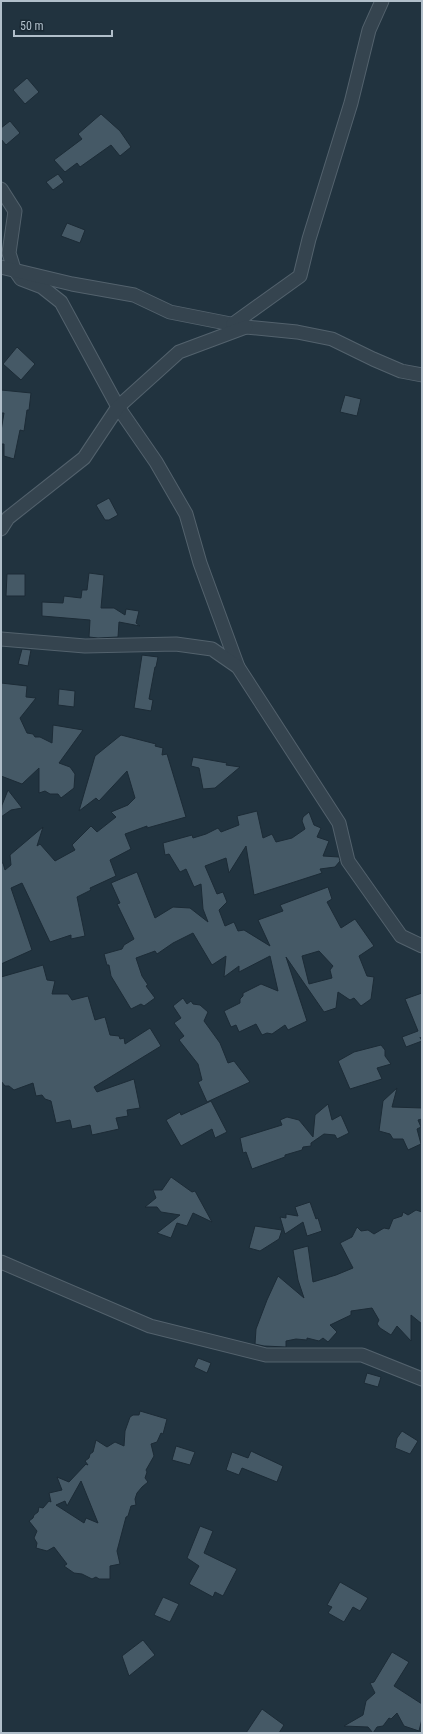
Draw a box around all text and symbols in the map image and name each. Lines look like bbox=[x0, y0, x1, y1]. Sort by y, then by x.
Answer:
scale bar bbox=[14, 12, 112, 38]
text: 50 m bbox=[20, 19, 44, 33]

